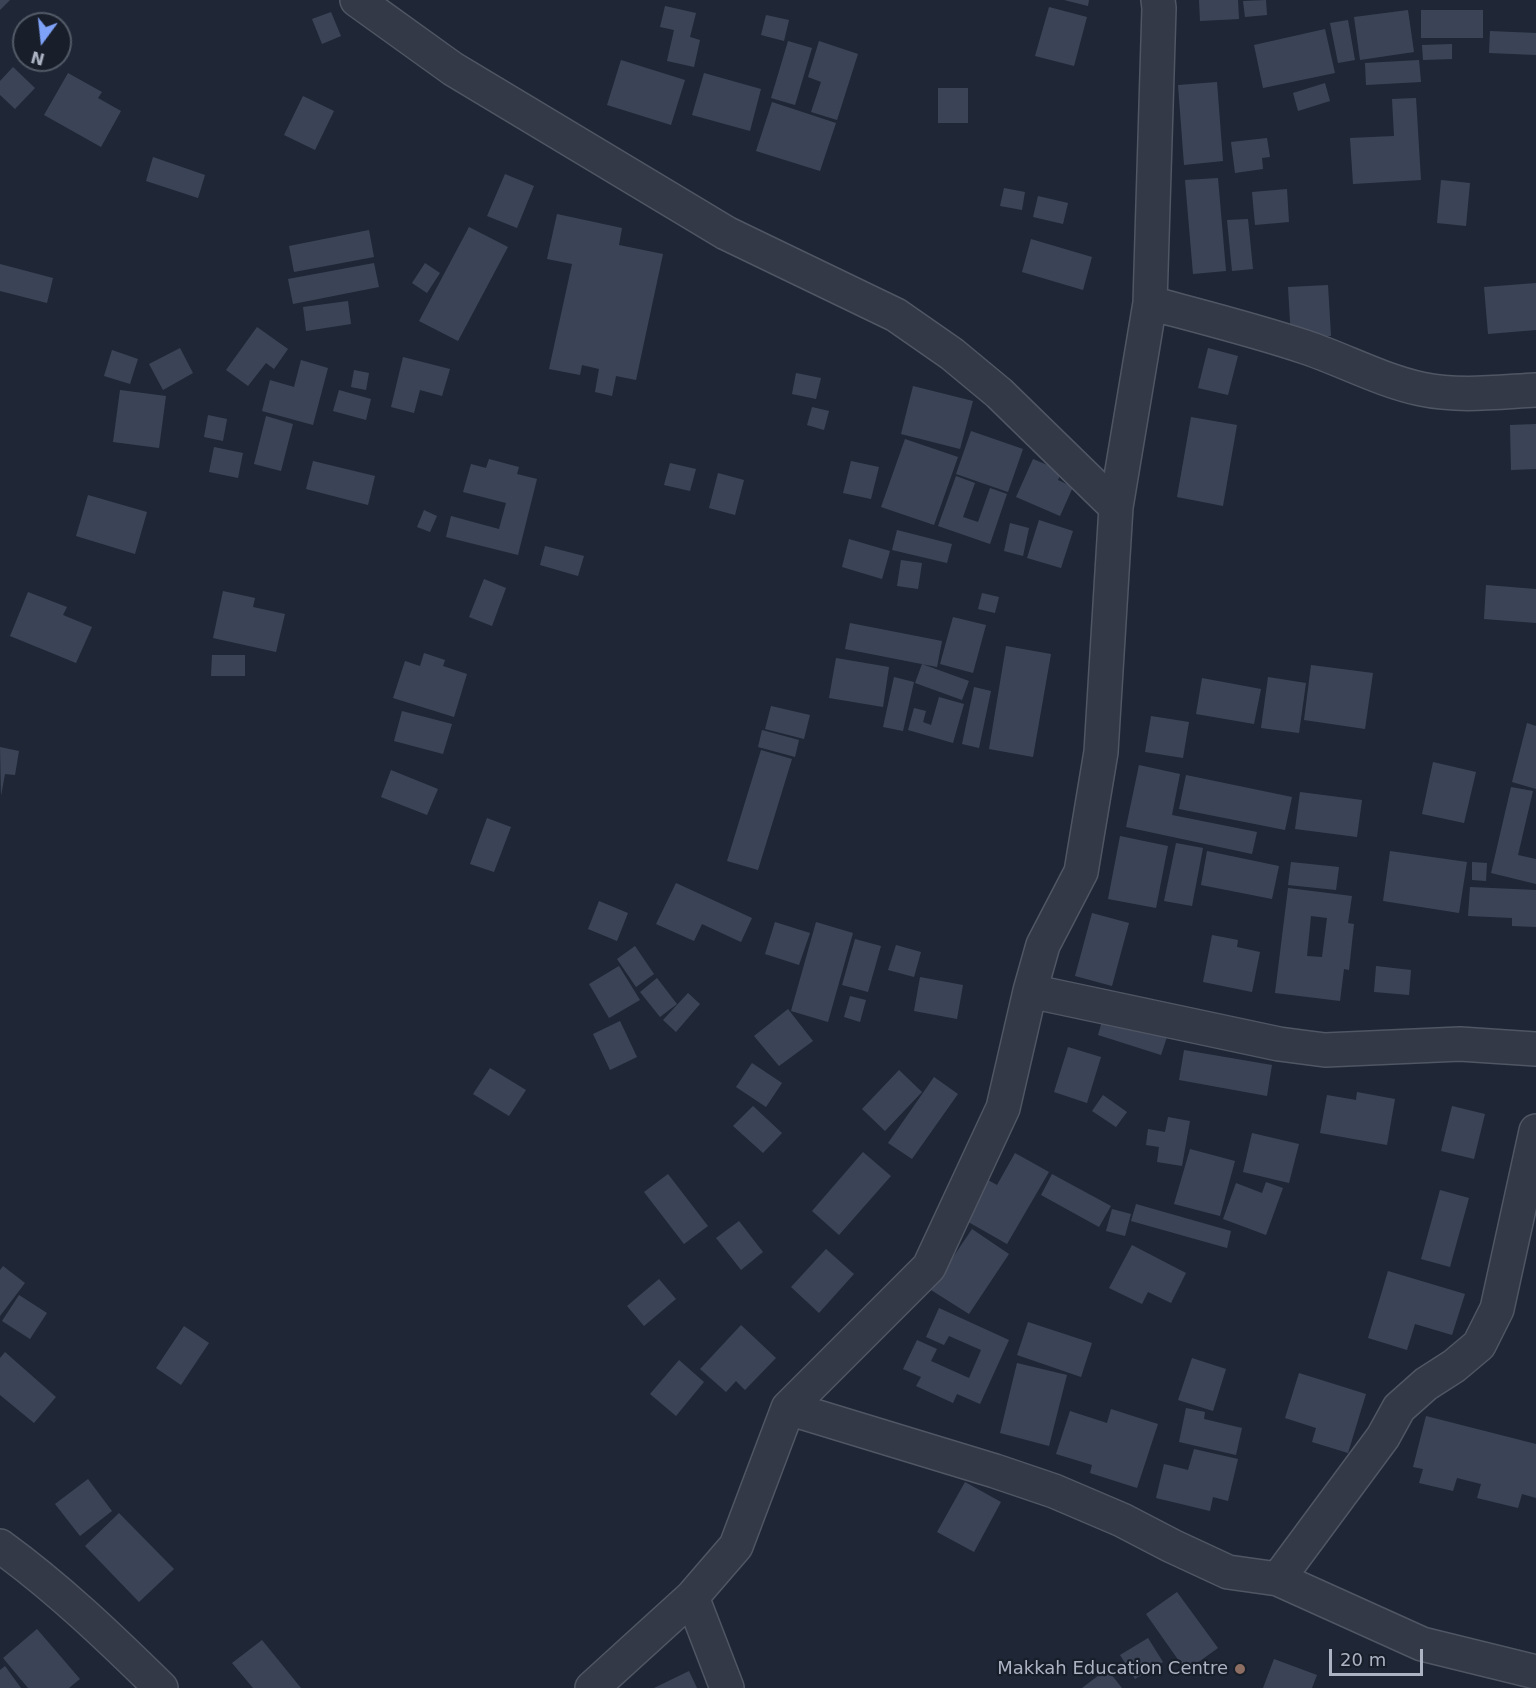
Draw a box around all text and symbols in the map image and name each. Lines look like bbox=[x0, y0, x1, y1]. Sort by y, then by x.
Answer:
north arrow bbox=[12, 12, 72, 72]
text: N bbox=[29, 47, 47, 69]
scale bar bbox=[1332, 1637, 1426, 1675]
text: 20 m bbox=[1340, 1649, 1386, 1670]
place label: Makkah Education Centre bbox=[997, 1658, 1228, 1680]
marker: Makkah Education Centre bbox=[1233, 1662, 1247, 1676]

